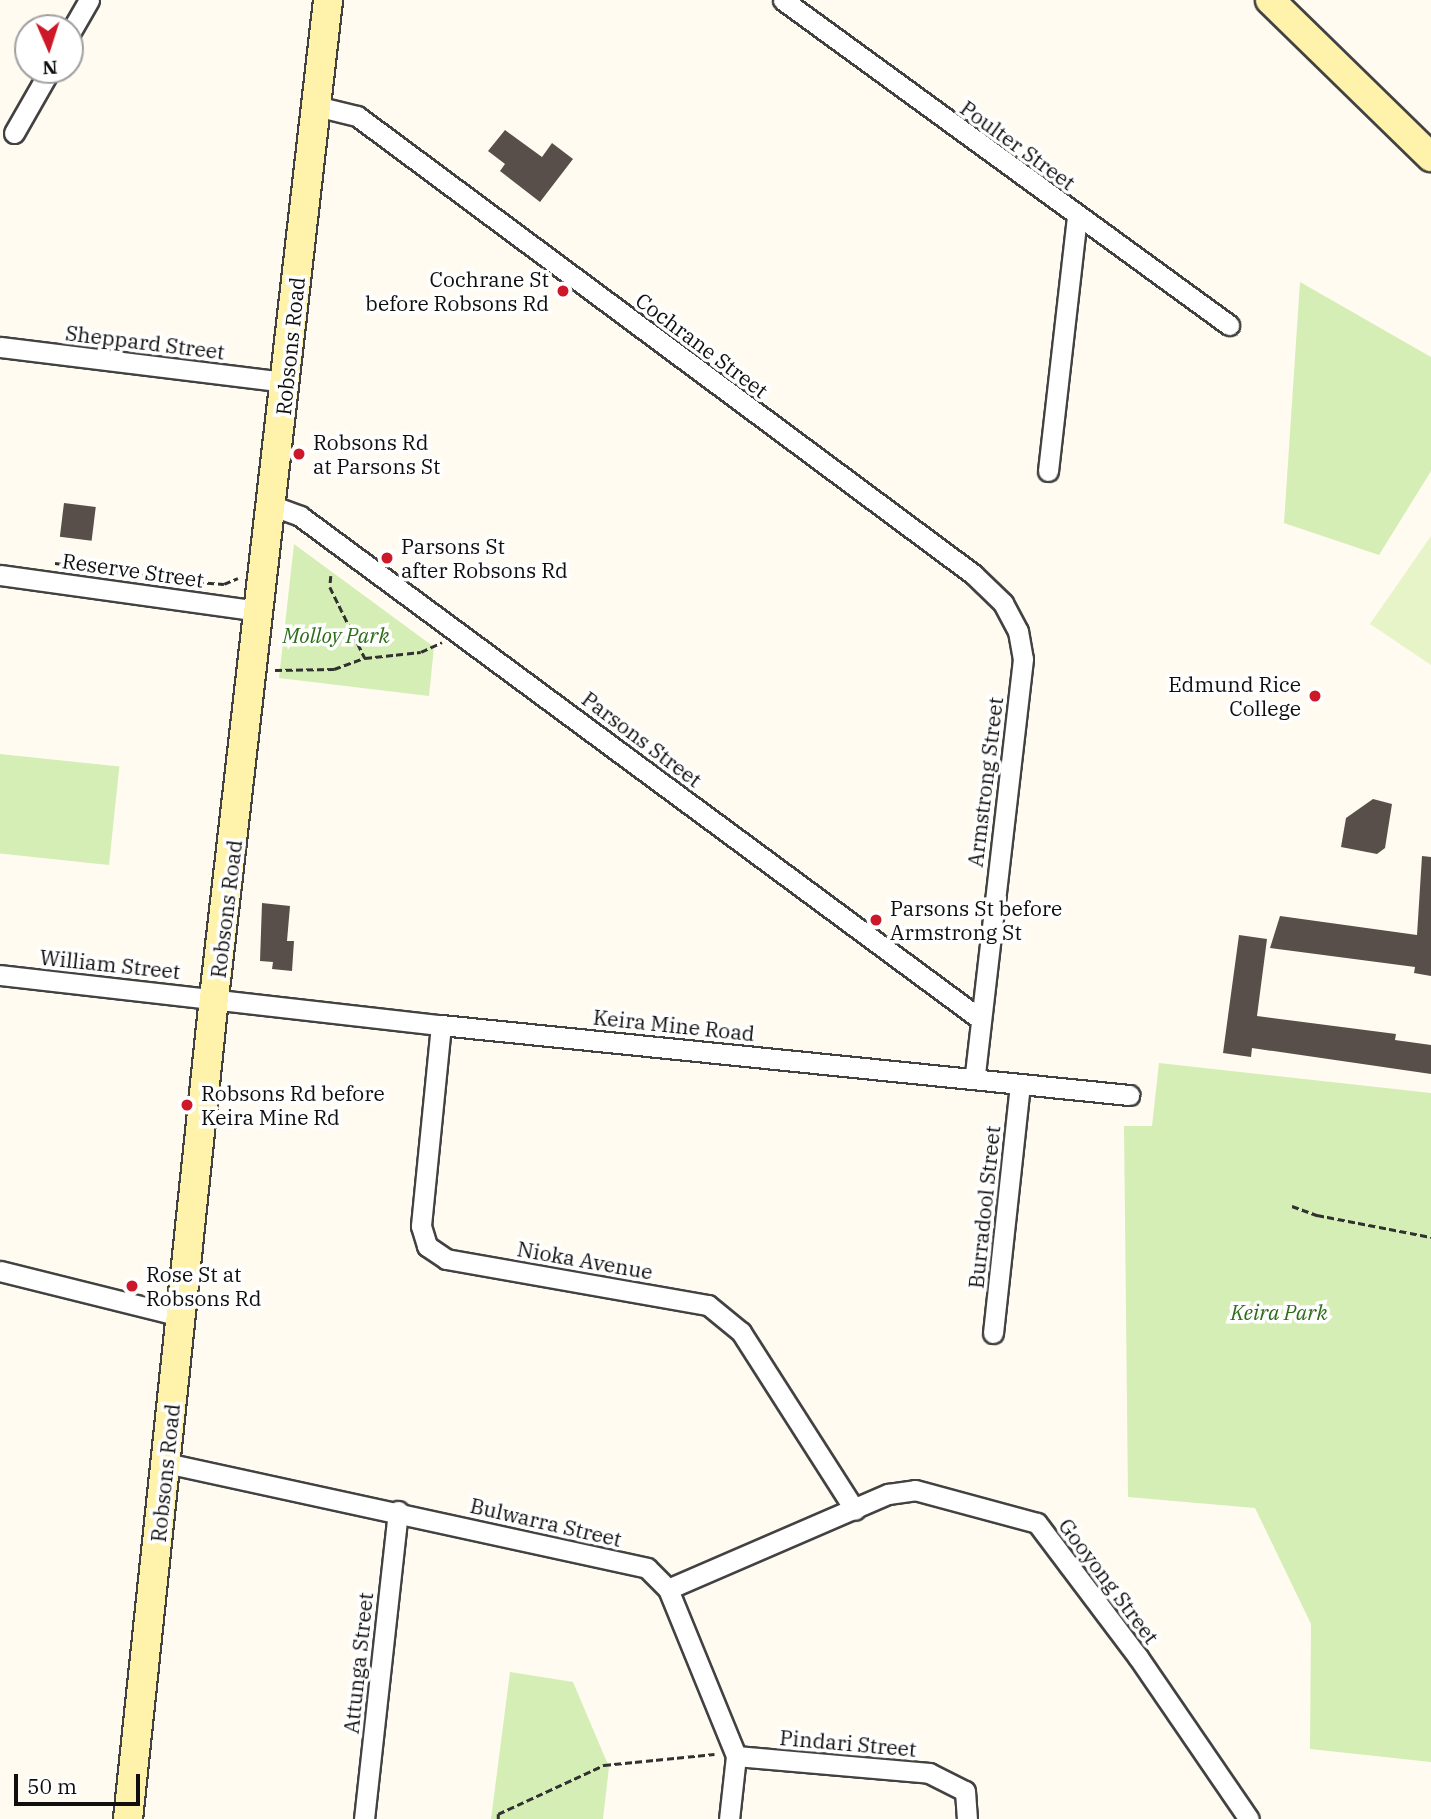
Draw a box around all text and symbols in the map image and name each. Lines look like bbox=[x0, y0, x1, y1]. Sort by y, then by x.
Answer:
north arrow bbox=[14, 14, 84, 84]
text: N bbox=[42, 56, 58, 80]
street label: Poulter Street bbox=[956, 95, 1080, 195]
place label: Cochrane St before Robsons Rd bbox=[365, 266, 549, 316]
street label: Robsons Road bbox=[270, 276, 310, 416]
marker: Cochrane St before Robsons Rd bbox=[555, 283, 571, 299]
street label: Cochrane Street bbox=[631, 287, 773, 403]
street label: Sheppard Street bbox=[64, 320, 226, 364]
place label: Robsons Rd at Parsons St bbox=[313, 429, 441, 479]
marker: Robsons Rd at Parsons St bbox=[291, 446, 307, 462]
place label: Parsons St after Robsons Rd bbox=[401, 533, 568, 583]
street label: Reserve Street bbox=[61, 548, 205, 592]
marker: Parsons St after Robsons Rd bbox=[379, 550, 395, 566]
park label: Molloy Park bbox=[282, 622, 390, 648]
place label: Edmund Rice College bbox=[1168, 671, 1301, 721]
street label: Parsons Street bbox=[577, 686, 707, 792]
marker: Edmund Rice College bbox=[1307, 688, 1323, 704]
street label: Armstrong Street bbox=[962, 696, 1008, 868]
street label: Robsons Road bbox=[205, 839, 247, 979]
place label: Parsons St before Armstrong St bbox=[890, 895, 1062, 945]
marker: Parsons St before Armstrong St bbox=[868, 912, 884, 928]
street label: William Street bbox=[38, 944, 182, 984]
street label: Keira Mine Road bbox=[592, 1004, 756, 1046]
place label: Robsons Rd before Keira Mine Rd bbox=[201, 1080, 385, 1130]
marker: Robsons Rd before Keira Mine Rd bbox=[179, 1097, 195, 1113]
street label: Burradool Street bbox=[963, 1124, 1005, 1290]
street label: Nioka Avenue bbox=[515, 1236, 655, 1284]
place label: Rose St at Robsons Rd bbox=[146, 1261, 261, 1311]
marker: Rose St at Robsons Rd bbox=[124, 1278, 140, 1294]
park label: Keira Park bbox=[1230, 1299, 1328, 1325]
street label: Robsons Road bbox=[145, 1403, 185, 1543]
street label: Bulwarra Street bbox=[468, 1492, 624, 1552]
street label: Gooyong Street bbox=[1054, 1513, 1164, 1649]
street label: Attunga Street bbox=[338, 1591, 378, 1735]
street label: Pindari Street bbox=[779, 1724, 917, 1762]
scale bar bbox=[18, 1759, 144, 1803]
text: 50 m bbox=[27, 1772, 77, 1800]

